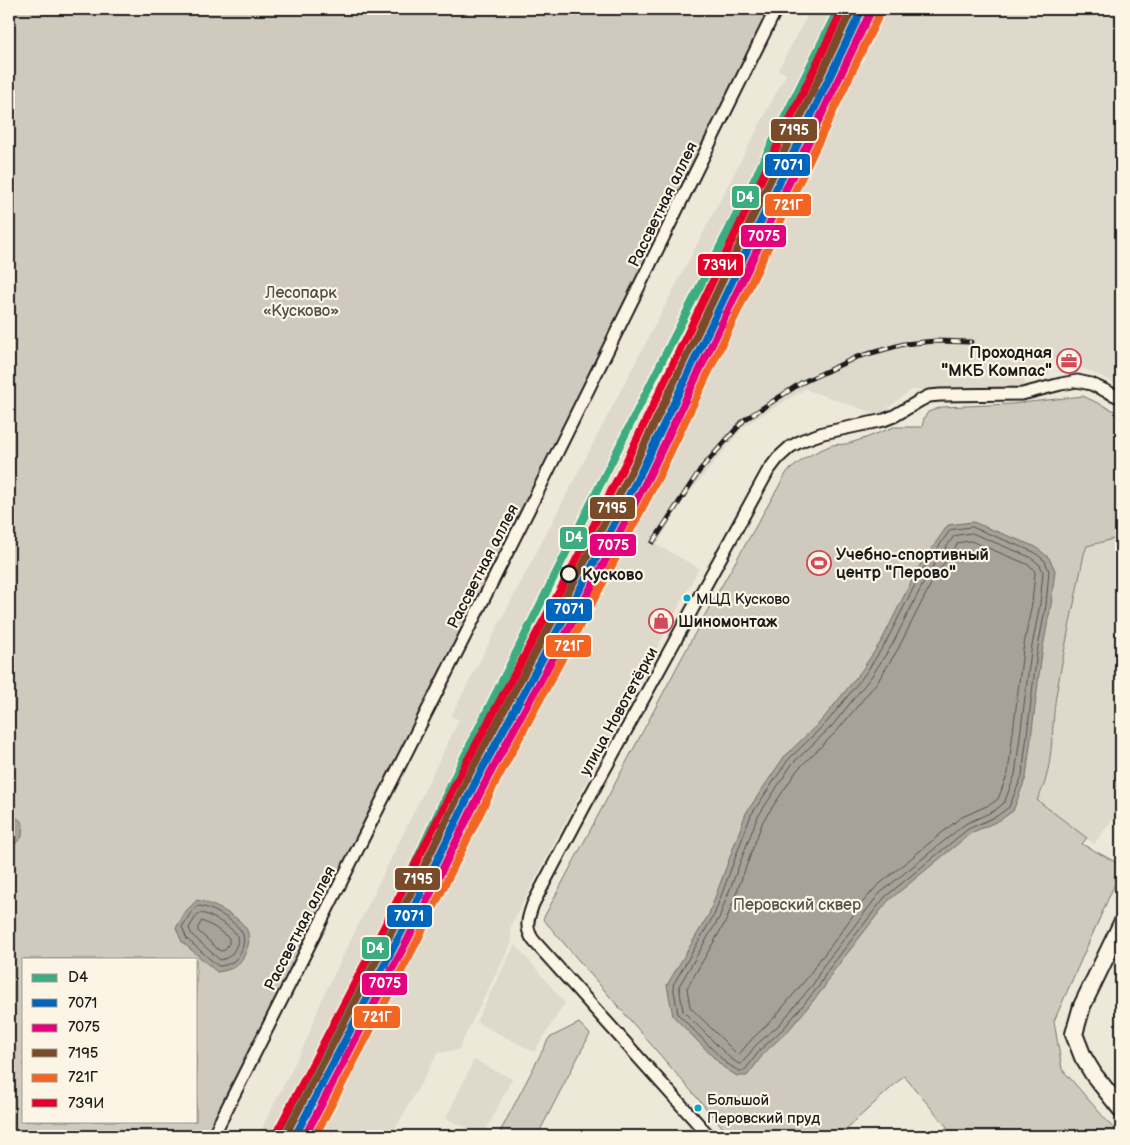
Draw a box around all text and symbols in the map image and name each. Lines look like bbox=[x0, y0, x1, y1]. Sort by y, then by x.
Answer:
line badge: 7195 bbox=[770, 118, 818, 142]
text: 7195 bbox=[779, 122, 809, 139]
street label: Рассветная аллея bbox=[625, 139, 702, 270]
line badge: 7071 bbox=[764, 153, 811, 177]
text: 7071 bbox=[773, 157, 803, 174]
line badge: D4 bbox=[731, 185, 760, 209]
text: D4 bbox=[736, 189, 755, 206]
line badge: 721Г bbox=[764, 193, 812, 217]
text: 721Г bbox=[773, 197, 803, 214]
line badge: 7075 bbox=[740, 224, 787, 248]
text: 7075 bbox=[748, 228, 780, 245]
line badge: 739И bbox=[697, 253, 744, 277]
text: 739И bbox=[703, 257, 737, 274]
park label: Лесопарк «Кусково» bbox=[263, 284, 339, 321]
place label: Проходная "МКБ Компас" bbox=[941, 344, 1052, 381]
office icon: Проходная "МКБ Компас" bbox=[1056, 348, 1082, 374]
line badge: 7195 bbox=[589, 496, 636, 520]
text: 7195 bbox=[597, 500, 627, 517]
street label: Рассветная аллея bbox=[444, 501, 523, 632]
line badge: D4 bbox=[559, 526, 588, 550]
text: D4 bbox=[565, 529, 584, 546]
line badge: 7075 bbox=[589, 533, 637, 557]
text: 7075 bbox=[597, 537, 629, 554]
place label: Учебно-спортивный центр "Перово" bbox=[836, 546, 989, 583]
sports icon: Учебно-спортивный центр "Перово" bbox=[806, 550, 832, 576]
marker: Кусково bbox=[560, 565, 578, 583]
place label: Кусково bbox=[582, 566, 643, 585]
place label: МЦД Кусково bbox=[696, 590, 790, 609]
marker: МЦД Кусково bbox=[682, 593, 692, 603]
line badge: 7071 bbox=[545, 598, 593, 622]
text: 7071 bbox=[554, 601, 584, 618]
shop icon: Шиномонтаж bbox=[648, 608, 674, 634]
place label: Шиномонтаж bbox=[678, 613, 778, 632]
line badge: 721Г bbox=[545, 634, 592, 658]
text: 721Г bbox=[554, 638, 584, 655]
street label: улица Новотетёрки bbox=[576, 644, 663, 779]
street label: Рассветная аллея bbox=[261, 863, 340, 994]
line badge: 7195 bbox=[394, 867, 441, 891]
text: 7195 bbox=[403, 871, 433, 888]
park label: Перовский сквер bbox=[733, 896, 861, 915]
line badge: 7071 bbox=[386, 904, 433, 928]
text: 7071 bbox=[394, 908, 424, 925]
line badge: D4 bbox=[361, 936, 390, 960]
text: D4 bbox=[366, 940, 385, 957]
legend bbox=[22, 958, 198, 1122]
text: D4 bbox=[68, 968, 88, 987]
line badge: 7075 bbox=[361, 972, 408, 996]
text: 7075 bbox=[369, 975, 401, 992]
text: 7071 bbox=[68, 994, 97, 1013]
line badge: 721Г bbox=[353, 1005, 401, 1029]
text: 721Г bbox=[362, 1009, 392, 1026]
text: 7075 bbox=[68, 1018, 100, 1037]
text: 7195 bbox=[68, 1044, 98, 1063]
text: 721Г bbox=[68, 1068, 99, 1087]
place label: Большой Перовский пруд bbox=[707, 1091, 820, 1128]
text: 739И bbox=[68, 1094, 104, 1113]
marker: Большой Перовский пруд bbox=[693, 1103, 703, 1113]

